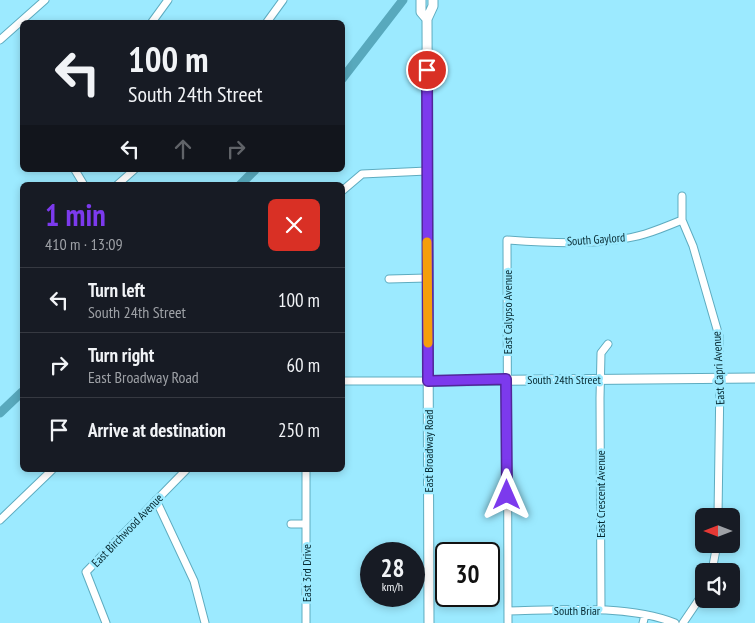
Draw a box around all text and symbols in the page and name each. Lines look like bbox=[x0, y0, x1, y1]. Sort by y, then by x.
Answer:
text: 100 m bbox=[128, 36, 209, 82]
icon: left bbox=[45, 40, 110, 105]
pin bbox=[406, 49, 448, 91]
icon: arrive bbox=[413, 56, 441, 84]
text: South 24th Street bbox=[128, 80, 263, 108]
icon: left bbox=[116, 135, 144, 163]
icon: ahead bbox=[169, 135, 197, 163]
icon: right bbox=[222, 135, 250, 163]
text: 1 min bbox=[45, 195, 106, 234]
button: close bbox=[268, 199, 320, 251]
street label: South Gaylord bbox=[566, 229, 626, 249]
text: 410 m · 13:09 bbox=[45, 234, 123, 254]
street label: East Calypso Avenue bbox=[500, 270, 515, 354]
text: Turn left bbox=[88, 278, 145, 302]
icon: left bbox=[45, 286, 73, 314]
text: 100 m bbox=[278, 288, 320, 312]
text: South 24th Street bbox=[88, 302, 186, 322]
street label: East Capri Avenue bbox=[709, 331, 727, 405]
text: Turn right bbox=[88, 343, 154, 367]
icon: right bbox=[45, 351, 73, 379]
text: 60 m bbox=[287, 353, 320, 377]
text: East Broadway Road bbox=[88, 367, 199, 387]
street label: South 24th Street bbox=[527, 372, 601, 387]
street label: East Broadway Road bbox=[421, 409, 436, 493]
icon: arrive bbox=[45, 416, 73, 444]
text: Arrive at destination bbox=[88, 418, 226, 442]
text: 250 m bbox=[278, 418, 320, 442]
street label: East Crescent Avenue bbox=[593, 450, 608, 538]
position arrow bbox=[480, 468, 532, 520]
street label: East Birchwood Avenue bbox=[88, 490, 166, 570]
north arrow bbox=[695, 508, 740, 552]
map controls bbox=[695, 508, 740, 608]
speed limit sign: 30 bbox=[435, 542, 500, 607]
street label: East 3rd Drive bbox=[299, 544, 314, 602]
text: 28 bbox=[381, 552, 404, 584]
button: sound bbox=[695, 563, 740, 608]
text: km/h bbox=[382, 579, 403, 594]
street label: South Briar bbox=[554, 603, 601, 618]

